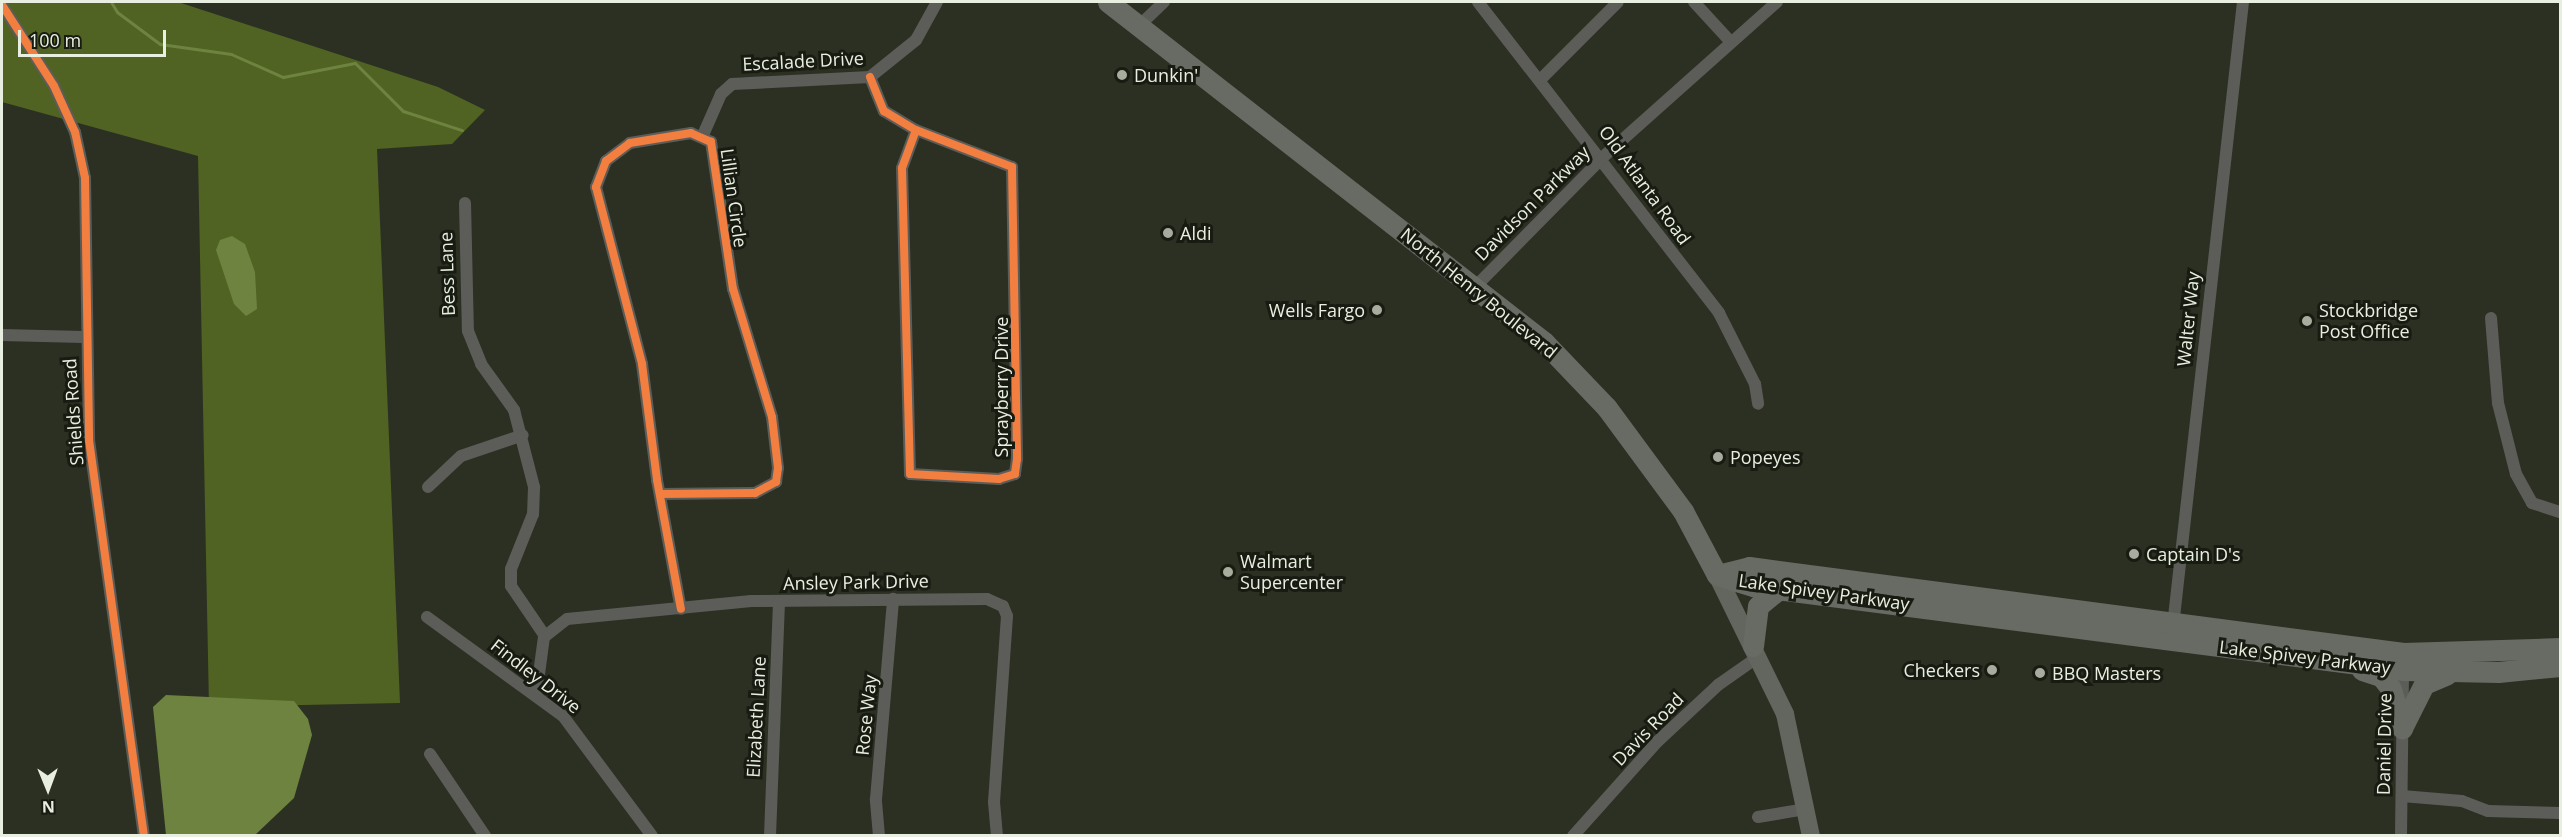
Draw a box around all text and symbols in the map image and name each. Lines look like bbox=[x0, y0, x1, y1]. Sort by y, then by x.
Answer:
scale bar bbox=[21, 18, 170, 56]
text: 100 m bbox=[29, 28, 81, 52]
street label: Escalade Drive bbox=[742, 47, 864, 75]
place label: Dunkin' bbox=[1134, 64, 1198, 86]
marker: Dunkin' bbox=[1115, 68, 1129, 82]
street label: Old Atlanta Road bbox=[1595, 121, 1695, 249]
street label: Davidson Parkway bbox=[1470, 141, 1594, 265]
street label: Lillian Circle bbox=[716, 147, 752, 249]
place label: Aldi bbox=[1180, 222, 1211, 244]
street label: North Henry Boulevard bbox=[1396, 223, 1562, 363]
marker: Aldi bbox=[1161, 226, 1175, 240]
street label: Bess Lane bbox=[435, 232, 459, 316]
street label: Walter Way bbox=[2172, 270, 2204, 368]
place label: Wells Fargo bbox=[1269, 299, 1365, 321]
place label: Stockbridge Post Office bbox=[2319, 300, 2418, 342]
marker: Wells Fargo bbox=[1370, 303, 1384, 317]
marker: Stockbridge Post Office bbox=[2300, 314, 2314, 328]
street label: Sprayberry Drive bbox=[990, 317, 1012, 457]
street label: Shields Road bbox=[58, 358, 88, 466]
place label: Popeyes bbox=[1730, 446, 1800, 468]
marker: Popeyes bbox=[1711, 450, 1725, 464]
place label: Captain D's bbox=[2146, 543, 2241, 565]
marker: Captain D's bbox=[2127, 547, 2141, 561]
place label: Walmart Supercenter bbox=[1240, 551, 1343, 594]
marker: Walmart Supercenter bbox=[1221, 565, 1235, 579]
street label: Lake Spivey Parkway bbox=[1737, 569, 1911, 615]
street label: Ansley Park Drive bbox=[783, 570, 929, 594]
street label: Findley Drive bbox=[487, 634, 585, 718]
street label: Lake Spivey Parkway bbox=[2218, 636, 2392, 678]
street label: Elizabeth Lane bbox=[742, 656, 770, 778]
place label: Checkers bbox=[1903, 659, 1980, 681]
place label: BBQ Masters bbox=[2052, 662, 2161, 684]
marker: Checkers bbox=[1985, 663, 1999, 677]
marker: BBQ Masters bbox=[2033, 666, 2047, 680]
street label: Rose Way bbox=[851, 674, 881, 756]
street label: Davis Road bbox=[1608, 688, 1688, 770]
street label: Daniel Drive bbox=[2372, 693, 2396, 795]
north arrow bbox=[18, 759, 78, 819]
text: N bbox=[42, 796, 55, 818]

